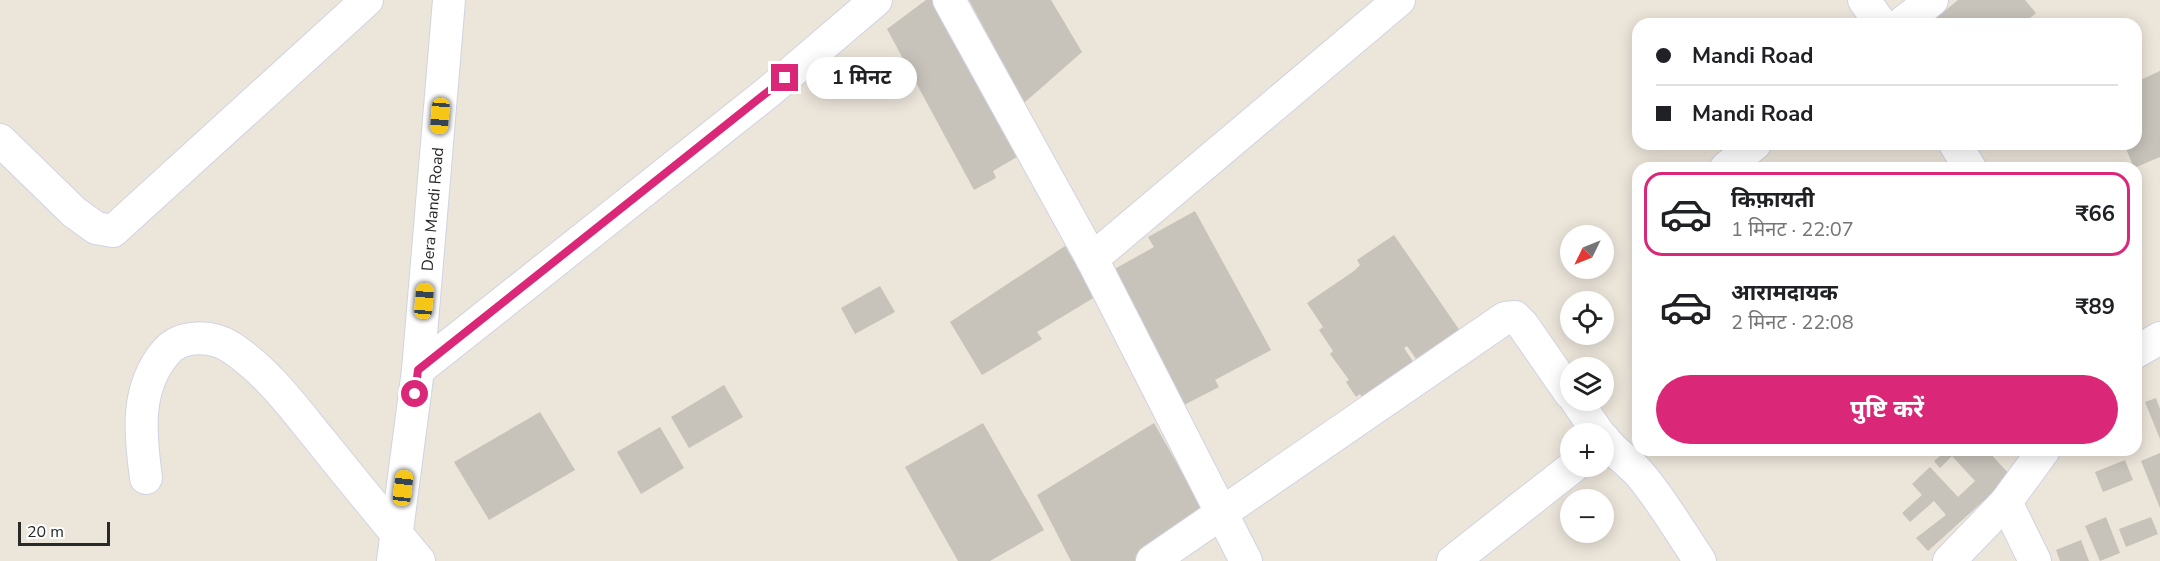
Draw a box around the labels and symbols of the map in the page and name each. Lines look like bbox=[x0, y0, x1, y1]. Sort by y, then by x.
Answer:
callout: 1 मिनट bbox=[806, 57, 917, 99]
route end bbox=[771, 64, 798, 91]
car bbox=[429, 97, 451, 135]
street label: Dera Mandi Road bbox=[417, 146, 449, 272]
north arrow bbox=[1560, 225, 1614, 279]
car bbox=[413, 282, 435, 320]
route start bbox=[401, 380, 428, 407]
car bbox=[392, 469, 414, 507]
scale bar bbox=[18, 519, 110, 546]

